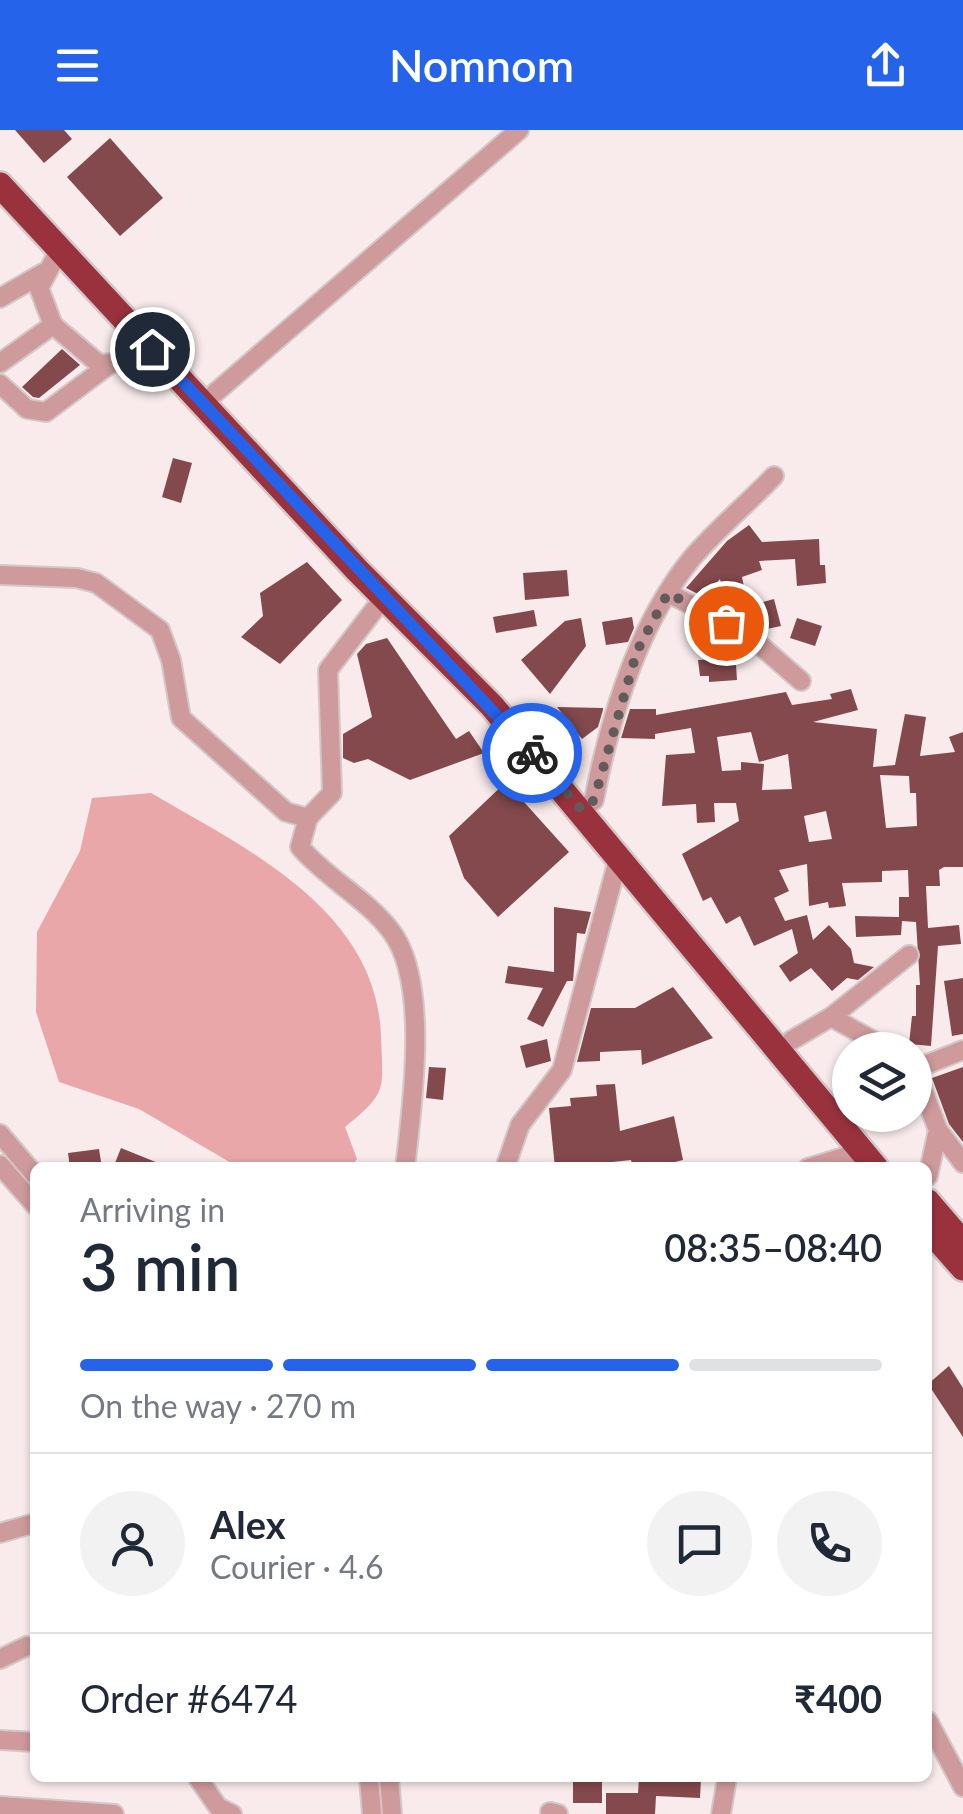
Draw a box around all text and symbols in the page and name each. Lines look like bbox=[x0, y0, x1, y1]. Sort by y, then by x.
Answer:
icon: menu bbox=[50, 38, 105, 93]
text: Nomnom bbox=[389, 38, 574, 92]
icon: share bbox=[858, 38, 913, 93]
pin bbox=[110, 307, 195, 392]
icon: home bbox=[125, 322, 180, 377]
pin bbox=[684, 581, 769, 666]
icon: bag bbox=[699, 596, 754, 651]
courier bbox=[482, 703, 582, 803]
icon: bike bbox=[505, 726, 560, 781]
map controls bbox=[832, 1032, 932, 1132]
button: layers bbox=[832, 1032, 932, 1132]
text: Arriving in bbox=[80, 1190, 225, 1229]
text: 08:35–08:40 bbox=[664, 1224, 882, 1270]
text: 3 min bbox=[80, 1227, 240, 1305]
text: On the way · 270 m bbox=[80, 1386, 356, 1425]
button: person bbox=[80, 1491, 185, 1596]
button: chat bbox=[647, 1491, 752, 1596]
button: phone bbox=[777, 1491, 882, 1596]
text: Alex bbox=[210, 1501, 286, 1547]
text: Courier · 4.6 bbox=[210, 1547, 384, 1586]
text: Order #6474 bbox=[80, 1675, 297, 1721]
text: ₹400 bbox=[794, 1675, 882, 1721]

